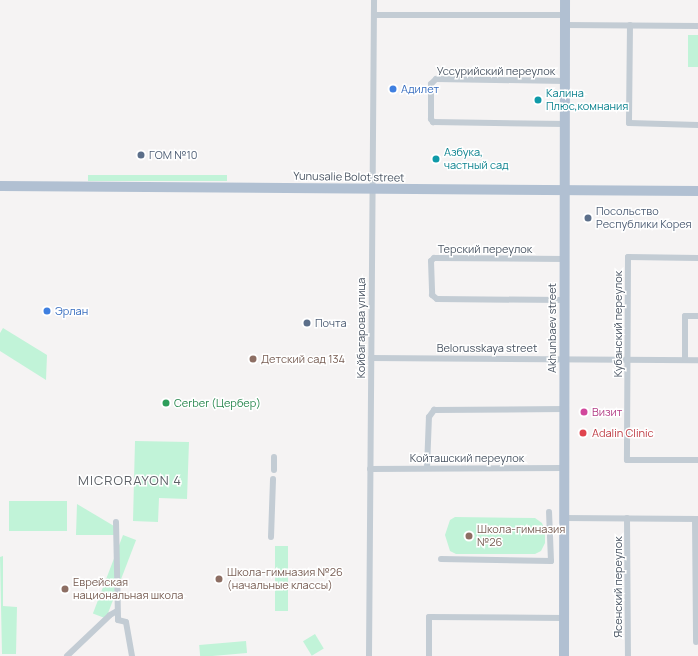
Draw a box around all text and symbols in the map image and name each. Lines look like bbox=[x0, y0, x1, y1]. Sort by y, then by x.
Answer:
street label: Уссурийский переулок bbox=[437, 64, 555, 78]
place label: Адилет bbox=[401, 82, 439, 96]
marker: Адилет bbox=[388, 84, 398, 94]
place label: Калина Плюс,комнания bbox=[546, 87, 628, 113]
marker: Калина Плюс,комнания bbox=[533, 95, 543, 105]
place label: Азбука, частный сад bbox=[444, 146, 509, 172]
place label: ГОМ №10 bbox=[149, 148, 197, 162]
marker: ГОМ №10 bbox=[136, 150, 146, 160]
marker: Азбука, частный сад bbox=[431, 154, 441, 164]
street label: Yunusalie Bolot street bbox=[293, 169, 405, 185]
place label: Посольство Республики Корея bbox=[596, 205, 692, 231]
marker: Посольство Республики Корея bbox=[583, 213, 593, 223]
street label: Терский переулок bbox=[438, 242, 532, 256]
street label: Кубанский переулок bbox=[611, 271, 625, 377]
street label: Койбагарова улица bbox=[354, 278, 368, 378]
street label: Akhunbaev street bbox=[545, 283, 559, 373]
place label: Эрлан bbox=[55, 304, 88, 318]
marker: Эрлан bbox=[42, 306, 52, 316]
place label: Почта bbox=[315, 316, 347, 330]
marker: Почта bbox=[302, 318, 312, 328]
street label: Belorusskaya street bbox=[437, 341, 537, 355]
place label: Детский сад 134 bbox=[261, 352, 345, 366]
marker: Детский сад 134 bbox=[248, 354, 258, 364]
place label: Cerber (Цербер) bbox=[174, 396, 261, 410]
marker: Cerber (Цербер) bbox=[161, 398, 171, 408]
place label: Визит bbox=[592, 405, 622, 419]
marker: Визит bbox=[579, 407, 589, 417]
place label: Adalin Clinic bbox=[592, 426, 654, 440]
marker: Adalin Clinic bbox=[577, 427, 589, 439]
street label: Койташский переулок bbox=[410, 451, 524, 465]
district label: MICRORAYON 4 bbox=[78, 472, 182, 488]
place label: Школа-гимназия №26 bbox=[477, 523, 565, 549]
marker: Школа-гимназия №26 bbox=[464, 531, 474, 541]
street label: Ясенский переулок bbox=[611, 536, 625, 638]
place label: Школа-гимназия №26 (начальные классы) bbox=[227, 566, 343, 592]
marker: Школа-гимназия №26 (начальные классы) bbox=[214, 574, 224, 584]
place label: Еврейская национальная школа bbox=[73, 576, 183, 602]
marker: Еврейская национальная школа bbox=[60, 584, 70, 594]

